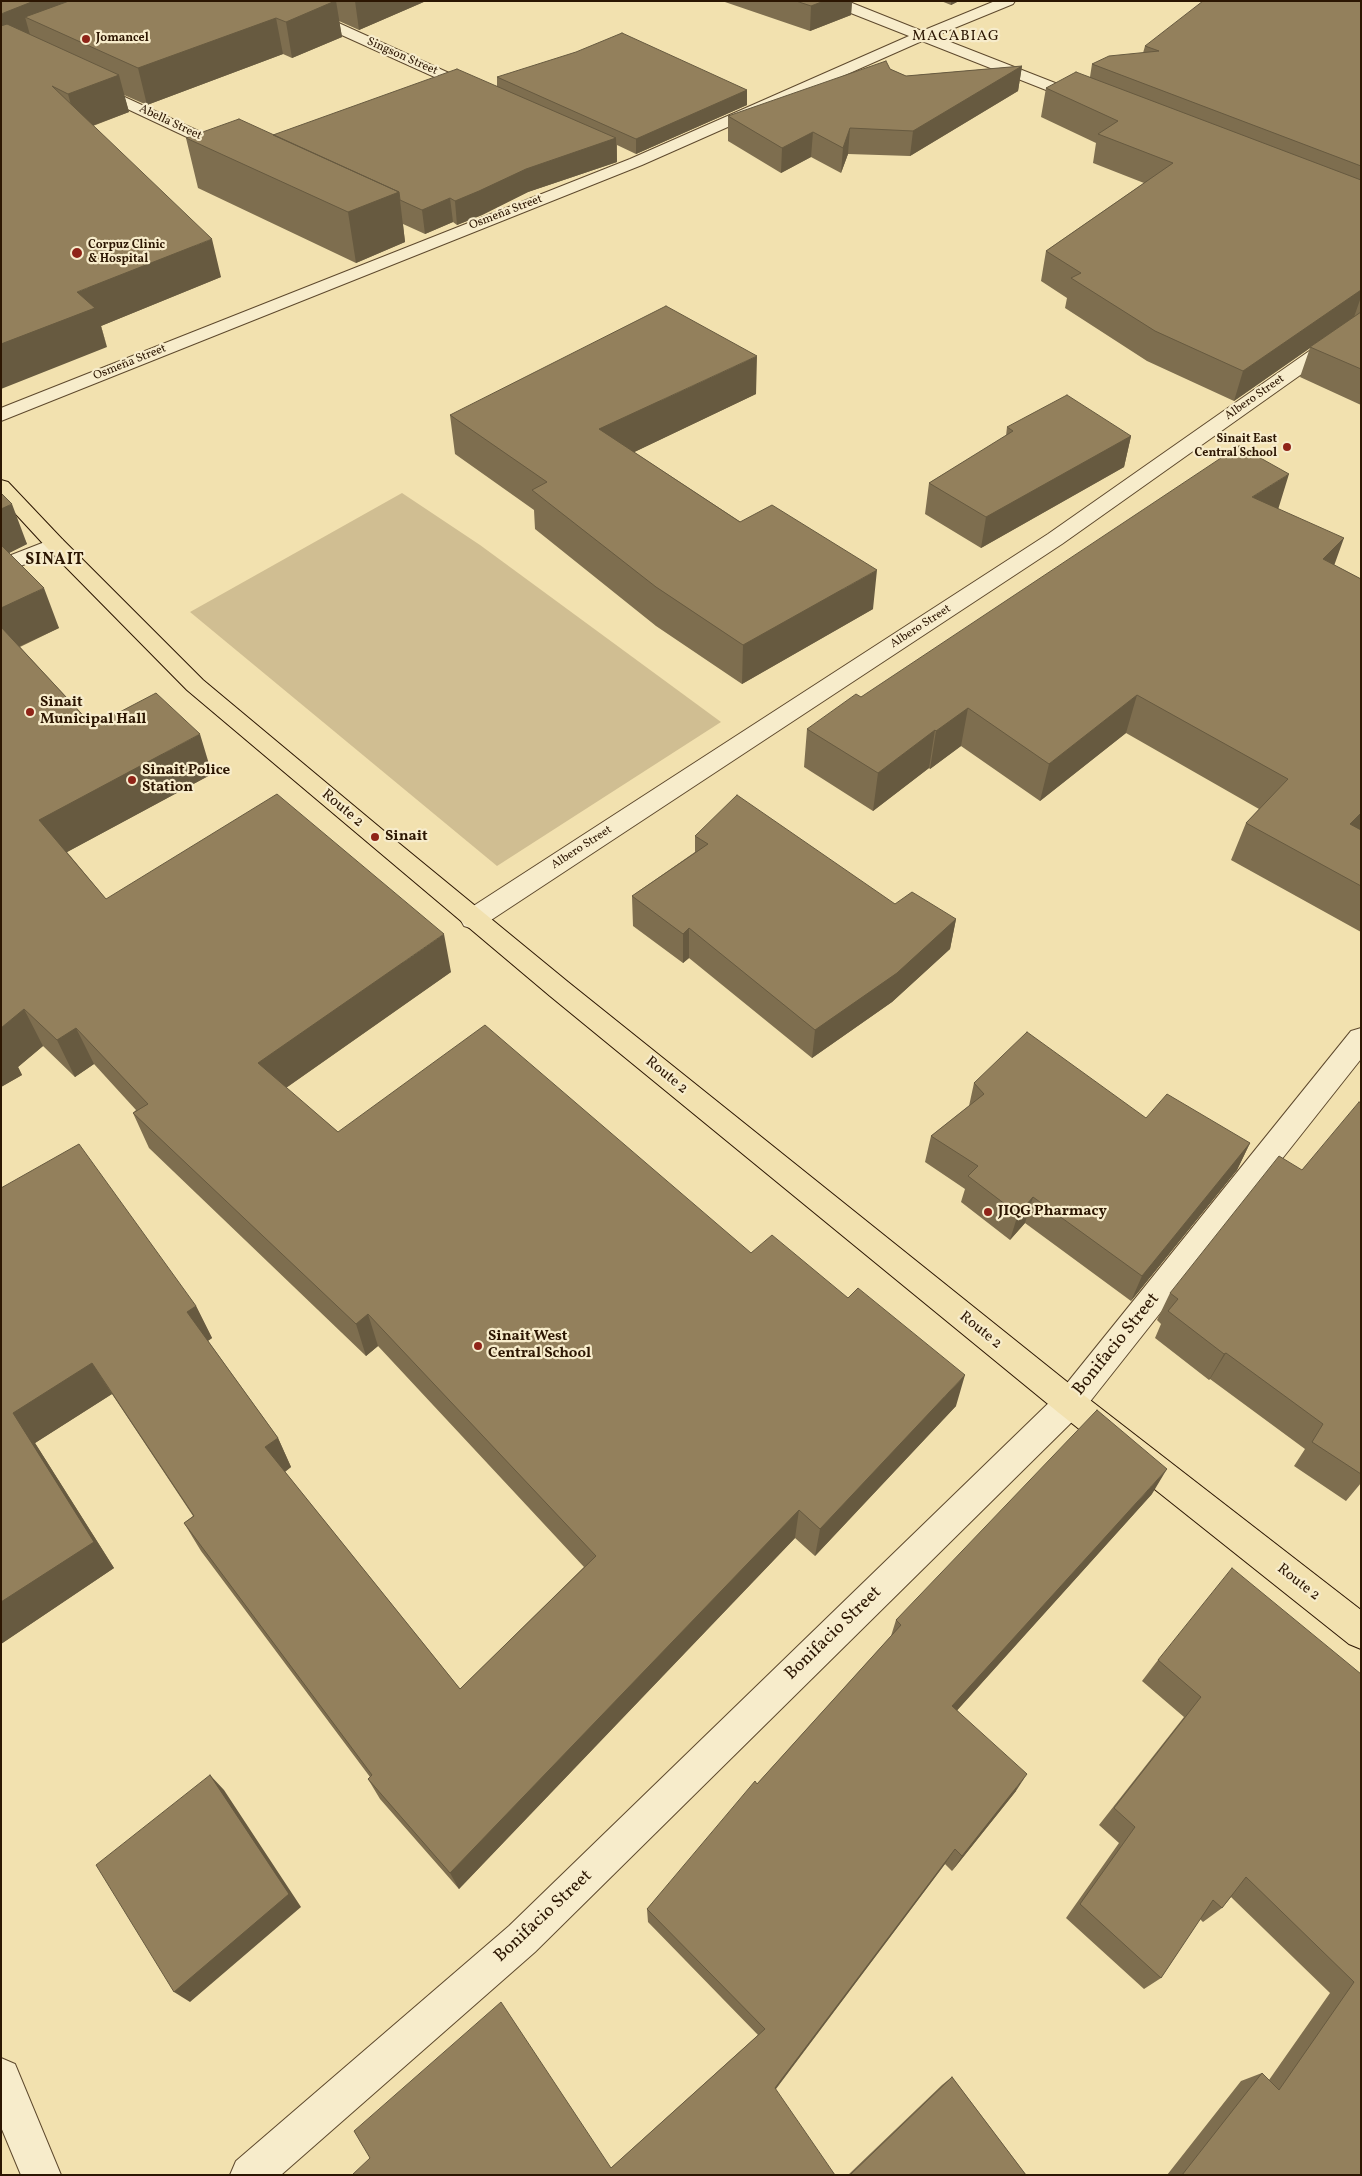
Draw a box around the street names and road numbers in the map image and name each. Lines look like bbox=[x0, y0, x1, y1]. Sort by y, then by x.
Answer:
street label: Singson Street bbox=[364, 35, 440, 79]
street label: Abella Street bbox=[136, 102, 204, 144]
street label: Osmeña Street bbox=[467, 192, 545, 234]
street label: Osmeña Street bbox=[92, 342, 168, 384]
street label: Albero Street bbox=[1222, 372, 1288, 424]
street label: Albero Street bbox=[888, 602, 954, 652]
street label: Route 2 bbox=[317, 786, 367, 832]
street label: Albero Street bbox=[549, 823, 615, 873]
street label: Route 2 bbox=[641, 1053, 691, 1099]
street label: Bonifacio Street bbox=[1069, 1289, 1165, 1401]
street label: Route 2 bbox=[955, 1308, 1005, 1354]
street label: Route 2 bbox=[1273, 1561, 1323, 1605]
street label: Bonifacio Street bbox=[781, 1583, 887, 1685]
street label: Bonifacio Street bbox=[491, 1866, 597, 1968]

